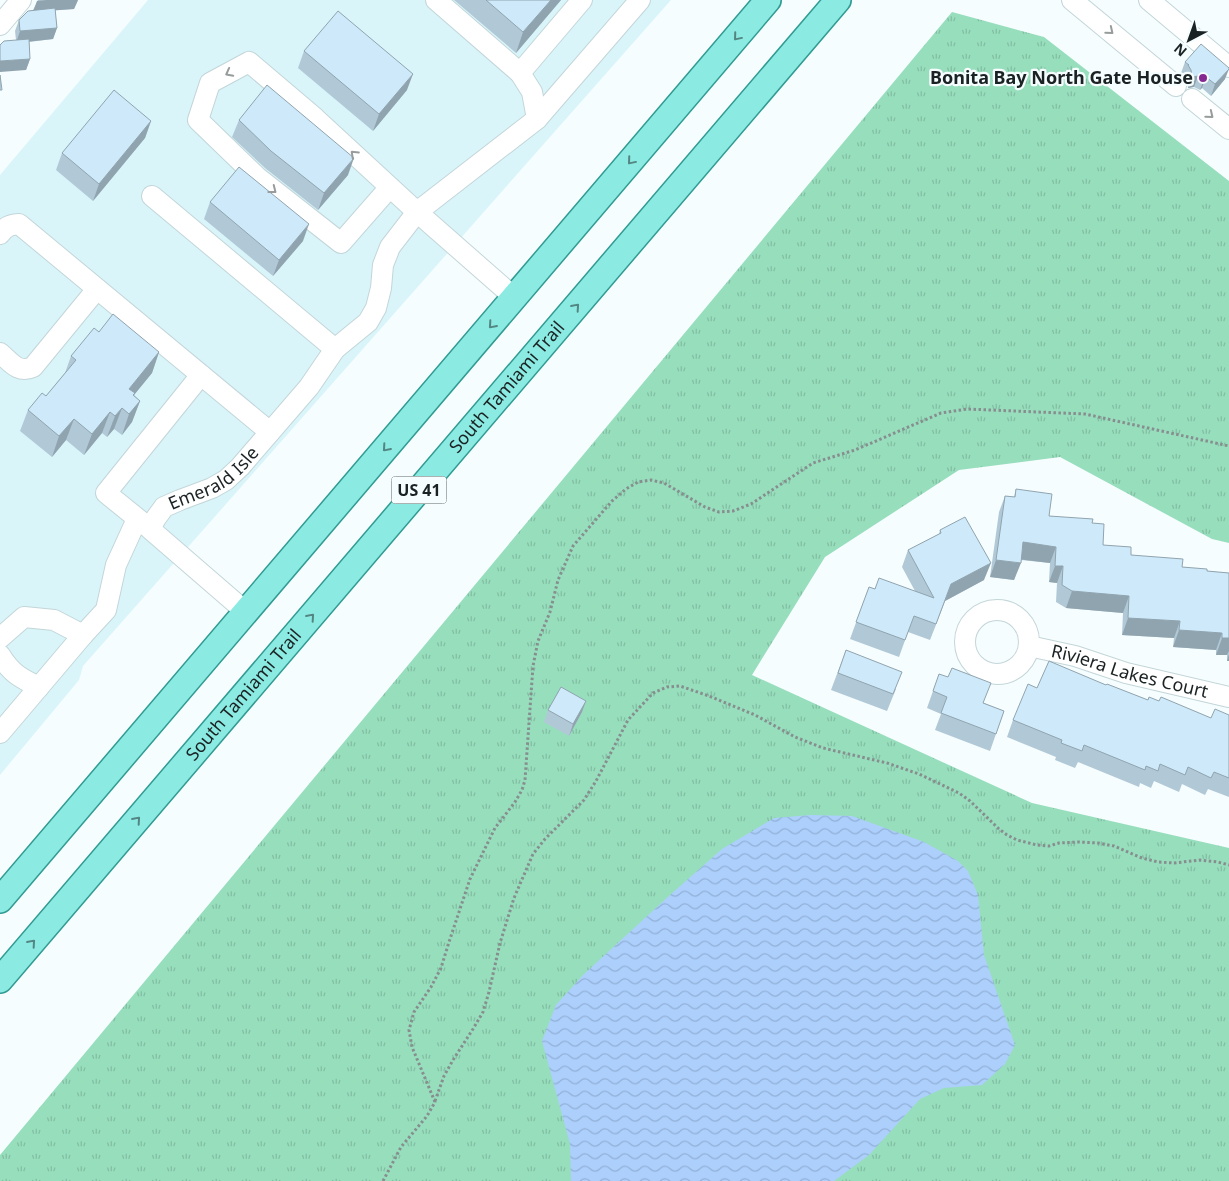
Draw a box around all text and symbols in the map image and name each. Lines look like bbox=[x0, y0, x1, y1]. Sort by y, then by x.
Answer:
north arrow bbox=[1164, 15, 1214, 65]
one-way arrow bbox=[1104, 25, 1113, 33]
one-way arrow bbox=[734, 31, 742, 40]
text: N bbox=[1170, 39, 1191, 61]
place label: Bonita Bay North Gate House bbox=[930, 65, 1193, 89]
one-way arrow bbox=[225, 67, 234, 77]
marker: Bonita Bay North Gate House bbox=[1197, 72, 1209, 84]
one-way arrow bbox=[1205, 109, 1214, 118]
one-way arrow bbox=[351, 151, 360, 160]
one-way arrow bbox=[629, 155, 637, 164]
one-way arrow bbox=[268, 184, 277, 193]
one-way arrow bbox=[570, 304, 579, 313]
street label: South Tamiami Trail bbox=[443, 316, 569, 458]
one-way arrow bbox=[489, 319, 498, 328]
street label: Emerald Isle bbox=[164, 441, 263, 515]
one-way arrow bbox=[383, 443, 392, 452]
road number: US 41 bbox=[392, 476, 446, 504]
one-way arrow bbox=[305, 613, 314, 622]
street label: South Tamiami Trail bbox=[180, 623, 306, 765]
street label: Riviera Lakes Court bbox=[1049, 638, 1211, 703]
one-way arrow bbox=[132, 817, 140, 826]
one-way arrow bbox=[26, 940, 35, 949]

